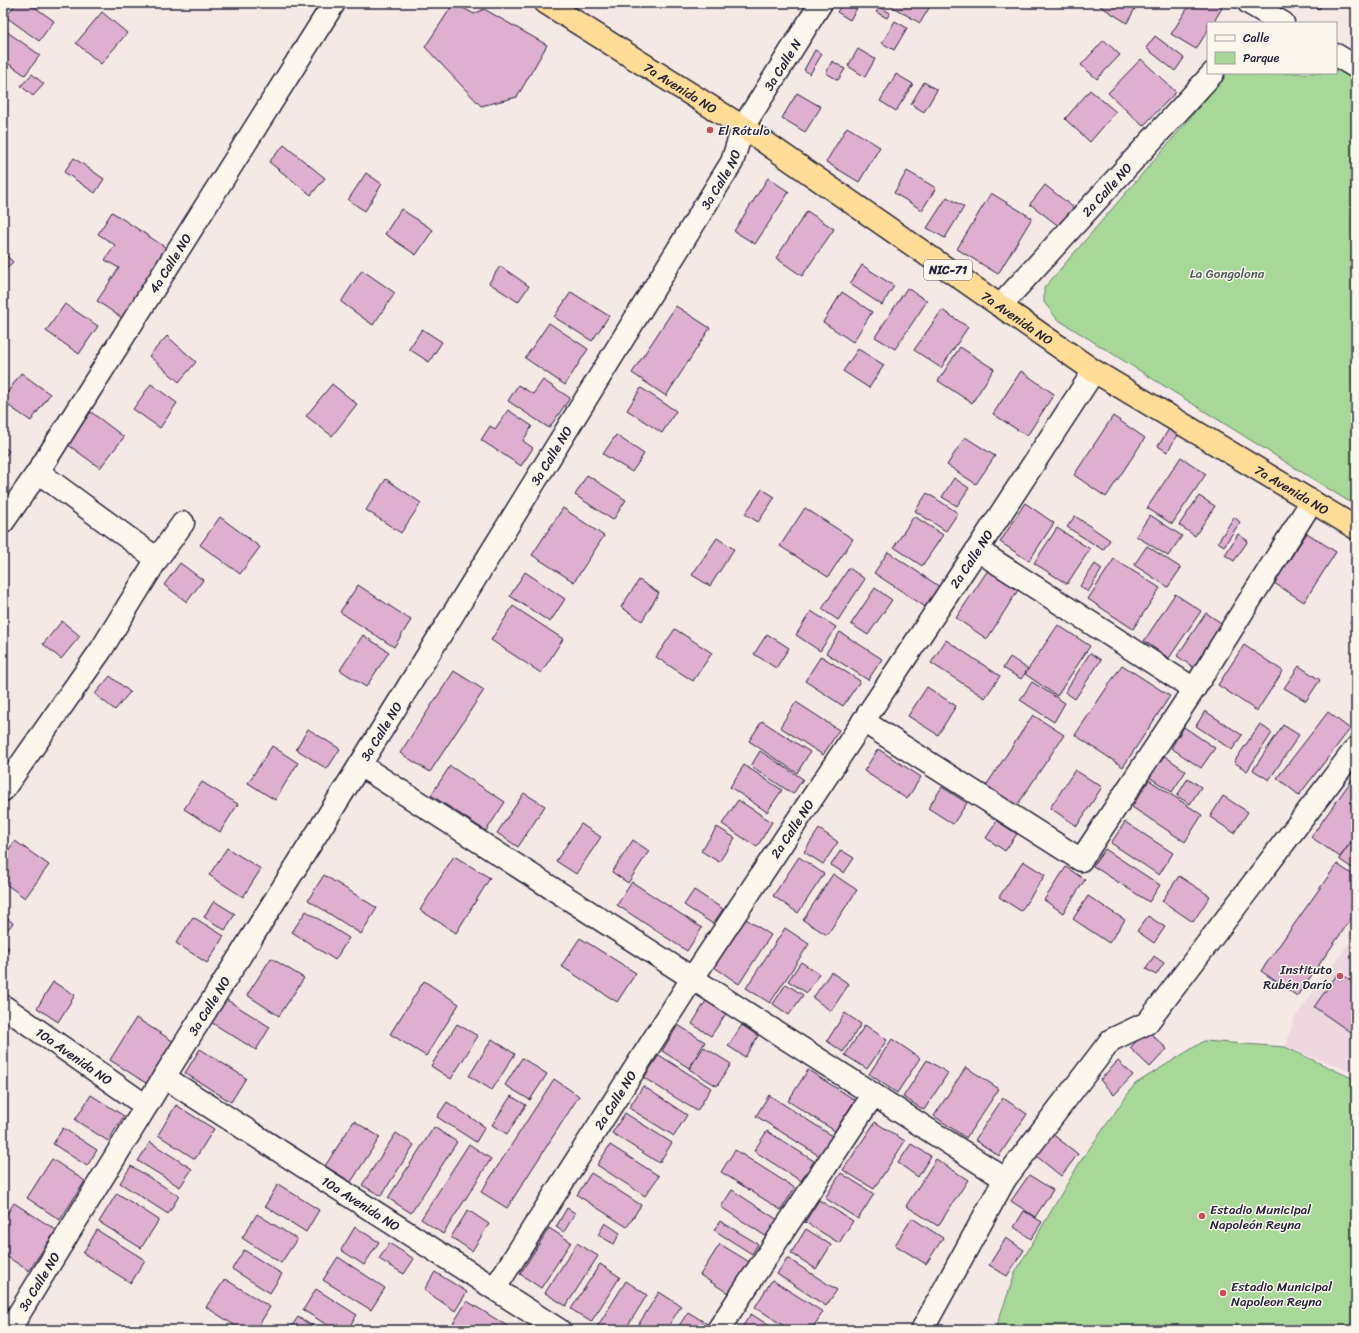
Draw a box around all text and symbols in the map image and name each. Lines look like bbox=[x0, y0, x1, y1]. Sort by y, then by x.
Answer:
legend bbox=[1207, 22, 1337, 74]
text: Calle bbox=[1243, 27, 1270, 49]
street label: 3a Calle N bbox=[757, 34, 808, 96]
text: Parque bbox=[1243, 47, 1280, 69]
street label: 7a Avenida NO bbox=[639, 56, 722, 120]
place label: El Rótulo bbox=[718, 119, 770, 142]
marker: El Rótulo bbox=[705, 125, 715, 135]
street label: 3a Calle NO bbox=[694, 147, 747, 214]
street label: 2a Calle NO bbox=[1076, 157, 1138, 222]
street label: 4a Calle NO bbox=[143, 229, 198, 298]
road number: NIC-71 bbox=[924, 260, 972, 280]
park label: La Gongolona bbox=[1190, 262, 1265, 285]
street label: 7a Avenida NO bbox=[976, 285, 1058, 351]
street label: 3a Calle NO bbox=[524, 421, 579, 490]
street label: 7a Avenida NO bbox=[1250, 459, 1333, 521]
street label: 2a Calle NO bbox=[944, 525, 1000, 593]
street label: 3a Calle NO bbox=[354, 697, 409, 766]
street label: 2a Calle NO bbox=[764, 795, 820, 863]
place label: Instituto Rubén Darío bbox=[1263, 958, 1333, 996]
marker: Instituto Rubén Darío bbox=[1335, 971, 1345, 981]
street label: 3a Calle NO bbox=[182, 972, 237, 1040]
street label: 10a Avenida NO bbox=[31, 1021, 117, 1091]
street label: 2a Calle NO bbox=[588, 1066, 643, 1135]
street label: 10a Avenida NO bbox=[317, 1170, 405, 1238]
place label: Estadio Municipal Napoleón Reyna bbox=[1210, 1198, 1311, 1236]
marker: Estadio Municipal Napoleón Reyna bbox=[1197, 1211, 1207, 1221]
street label: 3a Calle NO bbox=[12, 1247, 66, 1316]
place label: Estadio Municipal Napoleon Reyna bbox=[1231, 1275, 1332, 1313]
marker: Estadio Municipal Napoleon Reyna bbox=[1218, 1288, 1228, 1298]

